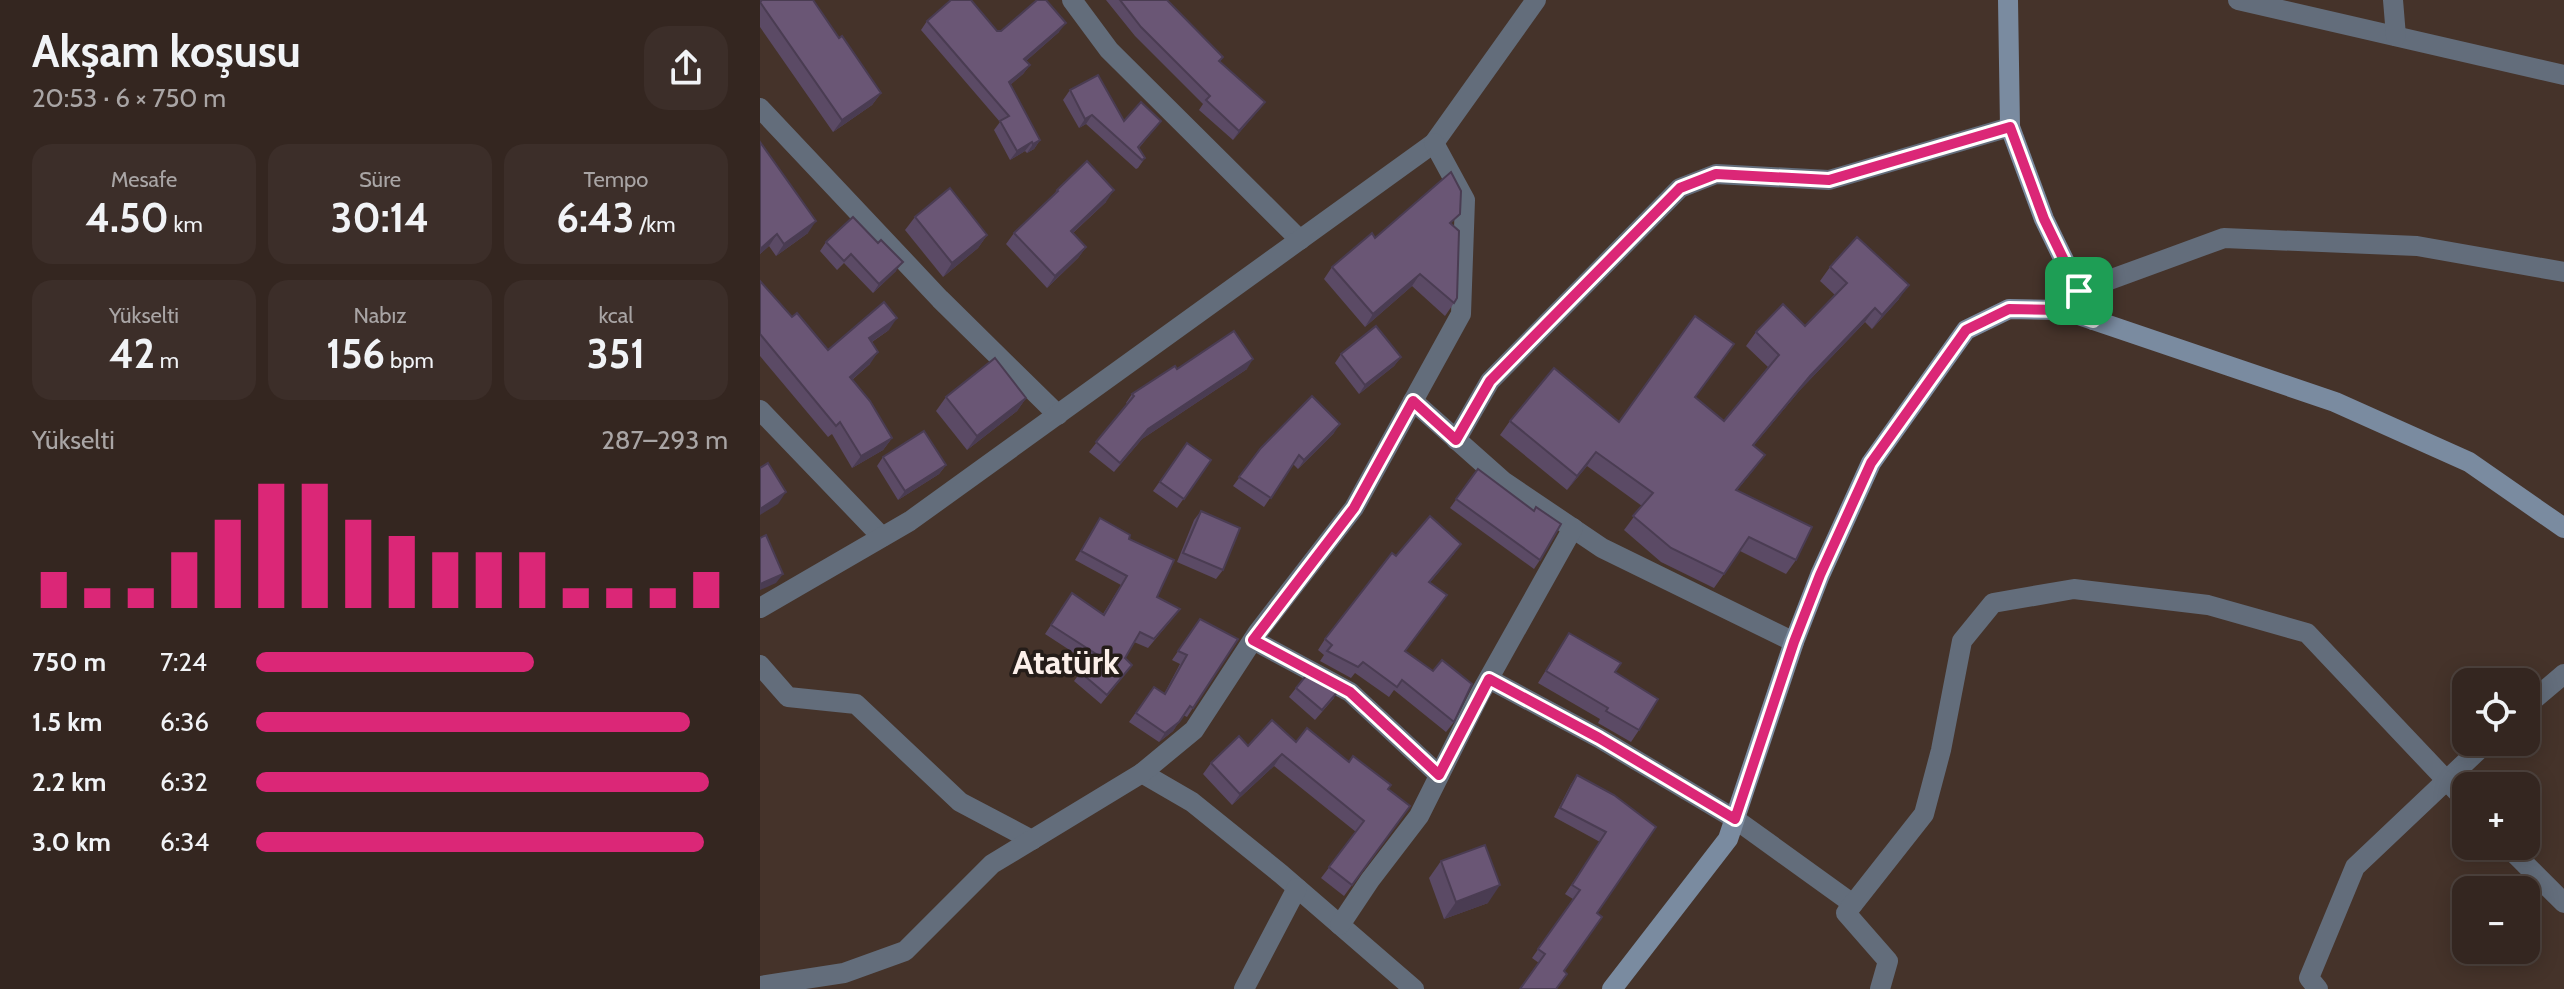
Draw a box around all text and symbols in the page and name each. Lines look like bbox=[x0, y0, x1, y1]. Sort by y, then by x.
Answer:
text: Akşam koşusu bbox=[32, 25, 301, 78]
button: share bbox=[644, 26, 728, 110]
text: 20:53 · 6 × 750 m bbox=[32, 82, 226, 114]
text: Mesafe bbox=[111, 166, 177, 193]
text: Süre bbox=[359, 166, 401, 193]
text: Tempo bbox=[584, 166, 648, 193]
text: 4.50 bbox=[85, 193, 169, 242]
text: 30:14 bbox=[331, 193, 429, 242]
text: 6:43 bbox=[557, 193, 634, 242]
text: km bbox=[169, 211, 203, 238]
text: /km bbox=[634, 211, 675, 238]
pin bbox=[2045, 257, 2113, 325]
icon: arrive bbox=[2057, 269, 2101, 313]
text: Yükselti bbox=[109, 302, 179, 329]
text: Nabız bbox=[353, 302, 407, 329]
text: kcal bbox=[598, 302, 634, 329]
text: 42 bbox=[109, 329, 155, 378]
text: 156 bbox=[326, 329, 385, 378]
text: 351 bbox=[587, 329, 645, 378]
text: m bbox=[155, 347, 179, 374]
text: bpm bbox=[385, 347, 434, 374]
text: Yükselti bbox=[32, 424, 115, 456]
text: 287–293 m bbox=[601, 424, 728, 456]
district label: Atatürk bbox=[1013, 641, 1120, 683]
text: 750 m bbox=[32, 646, 106, 678]
text: 7:24 bbox=[160, 646, 207, 678]
map controls bbox=[2452, 668, 2540, 964]
button: locate bbox=[2452, 668, 2540, 756]
text: 1.5 km bbox=[32, 706, 102, 738]
text: 6:36 bbox=[160, 706, 209, 738]
text: 2.2 km bbox=[32, 766, 106, 798]
text: 6:32 bbox=[160, 766, 208, 798]
button: + bbox=[2452, 772, 2540, 860]
text: 3.0 km bbox=[32, 826, 111, 858]
text: 6:34 bbox=[160, 826, 209, 858]
button: − bbox=[2452, 876, 2540, 964]

